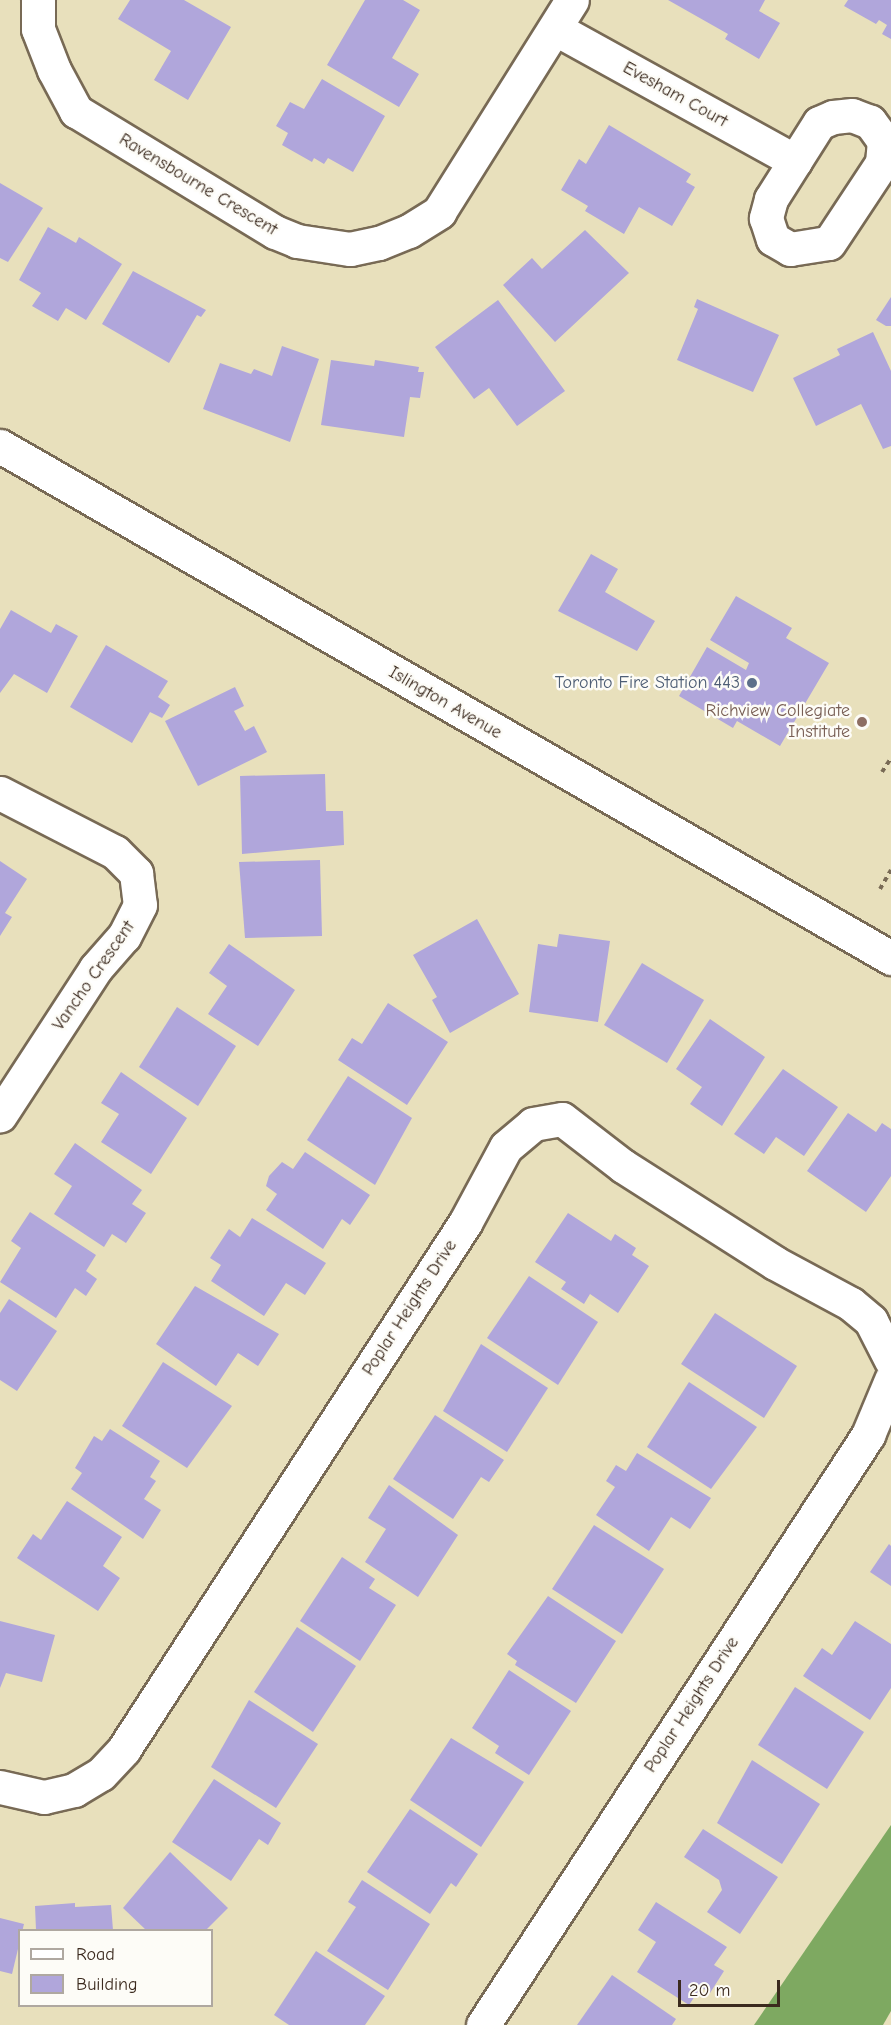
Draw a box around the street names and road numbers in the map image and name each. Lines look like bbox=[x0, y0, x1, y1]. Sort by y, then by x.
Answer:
street label: Evesham Court bbox=[619, 57, 731, 133]
street label: Ravensbourne Crescent bbox=[115, 129, 281, 241]
street label: Islington Avenue bbox=[385, 662, 505, 744]
street label: Vancho Crescent bbox=[48, 917, 140, 1035]
street label: Poplar Heights Drive bbox=[358, 1236, 462, 1380]
street label: Poplar Heights Drive bbox=[640, 1633, 744, 1777]

